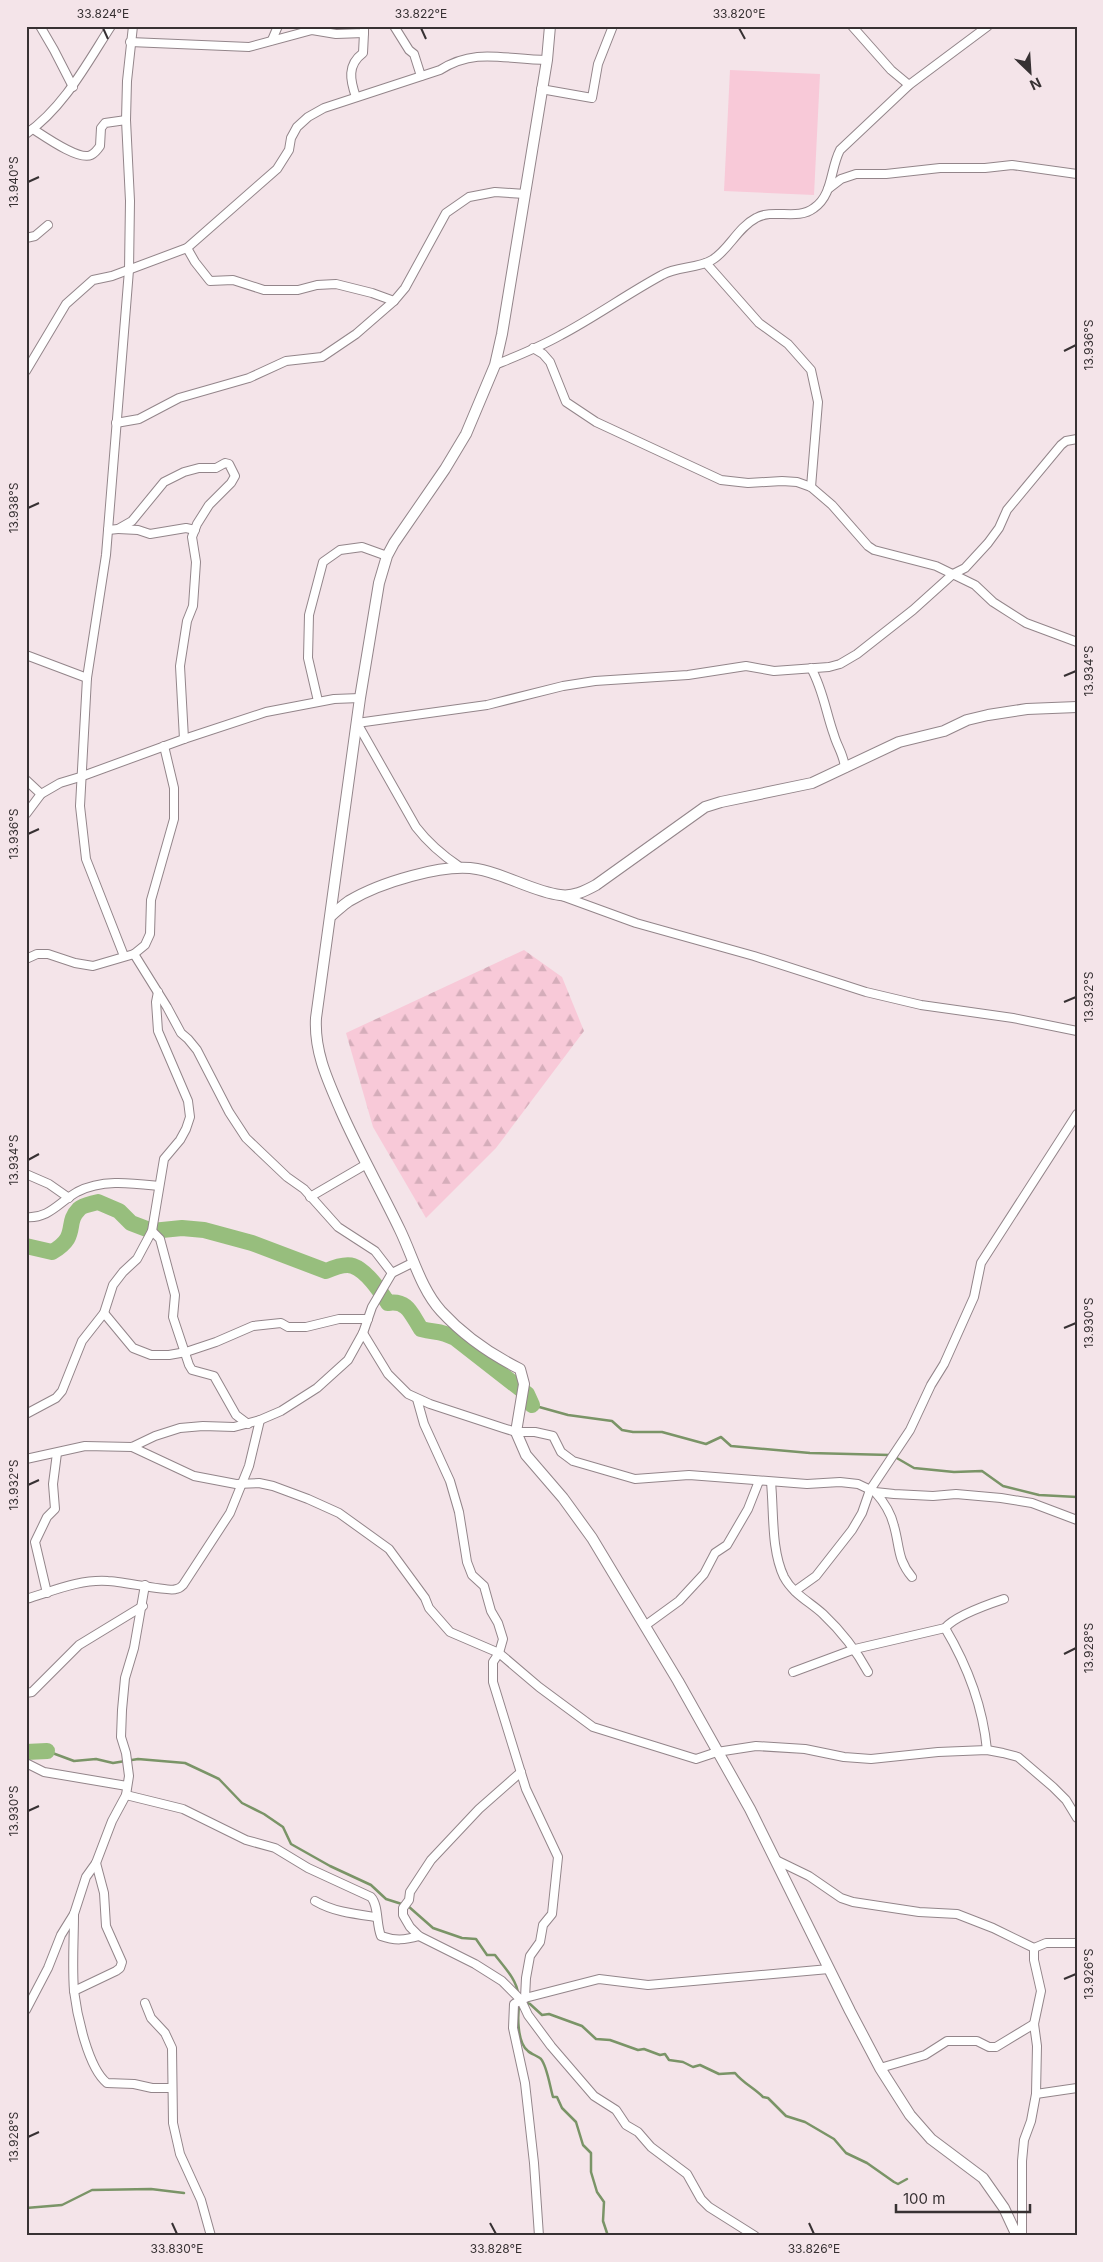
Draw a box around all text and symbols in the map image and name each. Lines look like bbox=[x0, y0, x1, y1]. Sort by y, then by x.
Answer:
text: 33.824°E bbox=[77, 6, 129, 21]
text: 33.822°E bbox=[395, 6, 447, 21]
text: 33.820°E bbox=[713, 6, 765, 21]
north arrow bbox=[1006, 48, 1056, 98]
text: N bbox=[1027, 74, 1044, 94]
text: 13.940°S bbox=[6, 156, 21, 208]
text: 13.936°S bbox=[1081, 319, 1096, 370]
text: 13.938°S bbox=[6, 482, 21, 533]
text: 13.934°S bbox=[1081, 645, 1096, 696]
text: 13.936°S bbox=[6, 808, 21, 859]
text: 13.932°S bbox=[1081, 971, 1096, 1022]
text: 13.934°S bbox=[6, 1134, 21, 1185]
text: 13.930°S bbox=[1081, 1297, 1096, 1349]
text: 13.932°S bbox=[6, 1459, 21, 1510]
text: 13.928°S bbox=[1081, 1622, 1096, 1673]
text: 13.930°S bbox=[6, 1785, 21, 1837]
text: 13.926°S bbox=[1081, 1948, 1096, 1999]
text: 13.928°S bbox=[6, 2111, 21, 2162]
scale bar bbox=[896, 2182, 1029, 2214]
text: 100 m bbox=[903, 2189, 945, 2208]
text: 33.830°E bbox=[151, 2241, 203, 2256]
text: 33.828°E bbox=[470, 2241, 522, 2256]
text: 33.826°E bbox=[788, 2241, 840, 2256]

